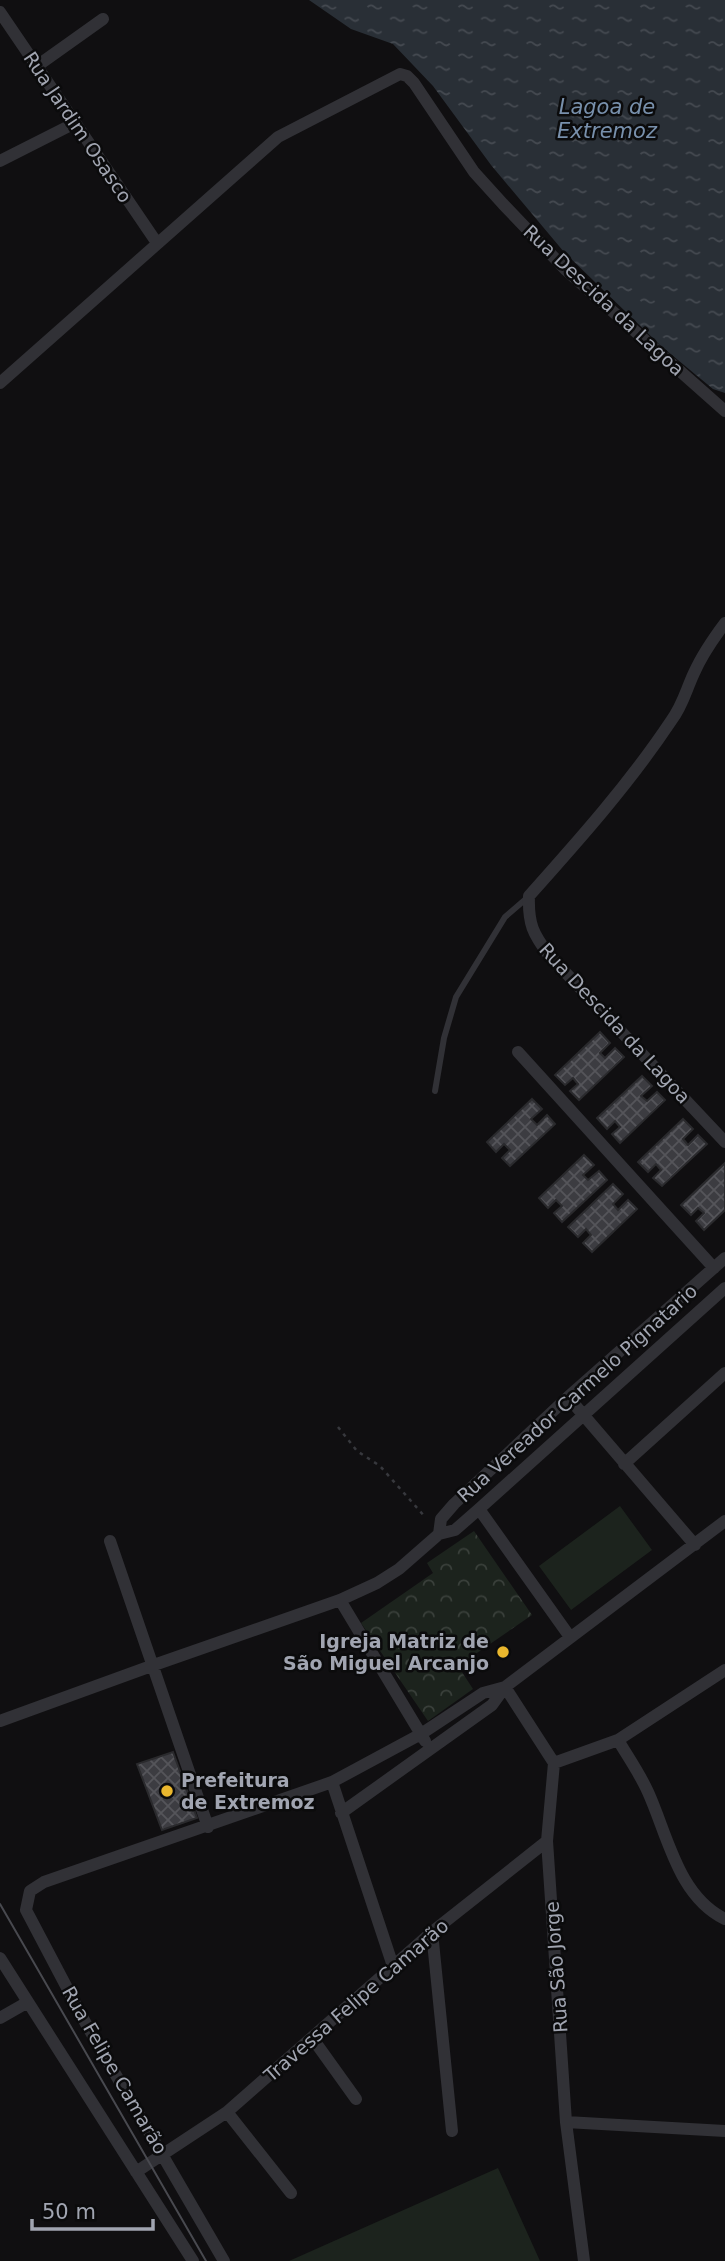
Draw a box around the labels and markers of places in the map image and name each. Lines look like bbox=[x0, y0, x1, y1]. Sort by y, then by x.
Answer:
place label: Igreja Matriz de São Miguel Arcanjo bbox=[283, 1630, 489, 1674]
marker: Igreja Matriz de São Miguel Arcanjo bbox=[495, 1644, 511, 1660]
place label: Prefeitura de Extremoz bbox=[181, 1769, 315, 1813]
marker: Prefeitura de Extremoz bbox=[159, 1783, 175, 1799]

